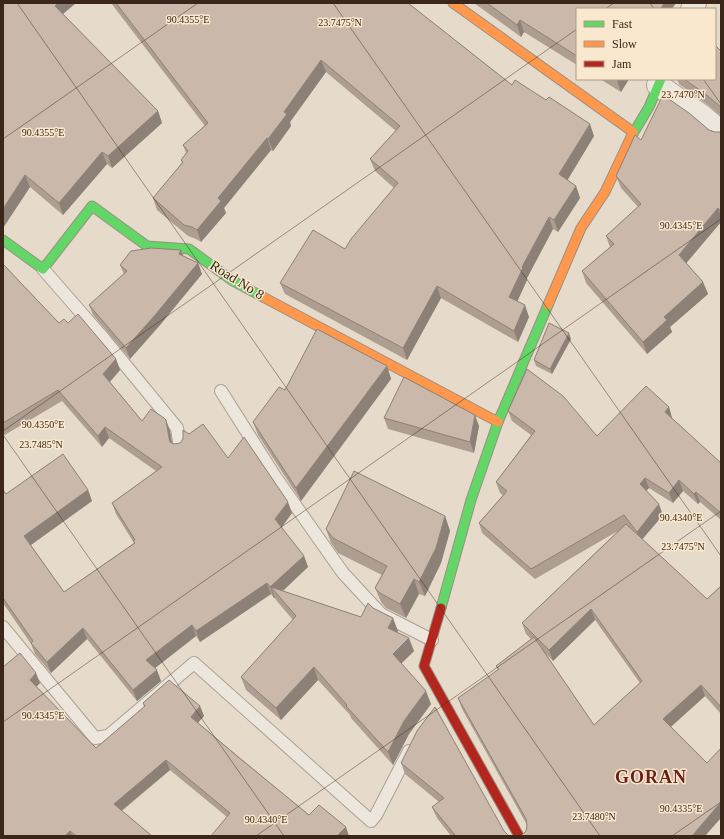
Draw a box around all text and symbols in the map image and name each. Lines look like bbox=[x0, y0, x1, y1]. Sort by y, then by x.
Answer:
legend bbox=[576, 8, 716, 80]
text: 90.4355°E bbox=[167, 14, 209, 25]
text: 23.7475°N bbox=[318, 17, 362, 28]
text: Fast bbox=[612, 17, 633, 31]
text: Slow bbox=[612, 37, 637, 51]
text: Jam bbox=[612, 57, 632, 71]
text: 23.7470°N bbox=[661, 89, 705, 100]
text: 90.4355°E bbox=[22, 127, 64, 138]
text: 90.4345°E bbox=[660, 220, 702, 231]
street label: Road No 8 bbox=[207, 258, 267, 302]
text: 90.4350°E bbox=[22, 419, 64, 430]
text: 23.7485°N bbox=[19, 439, 63, 450]
text: 90.4340°E bbox=[660, 512, 702, 523]
text: 23.7475°N bbox=[661, 541, 705, 552]
text: 90.4345°E bbox=[22, 710, 64, 721]
district label: GORAN bbox=[615, 767, 687, 787]
text: 90.4335°E bbox=[660, 803, 702, 814]
text: 23.7480°N bbox=[572, 811, 616, 822]
text: 90.4340°E bbox=[245, 814, 287, 825]

